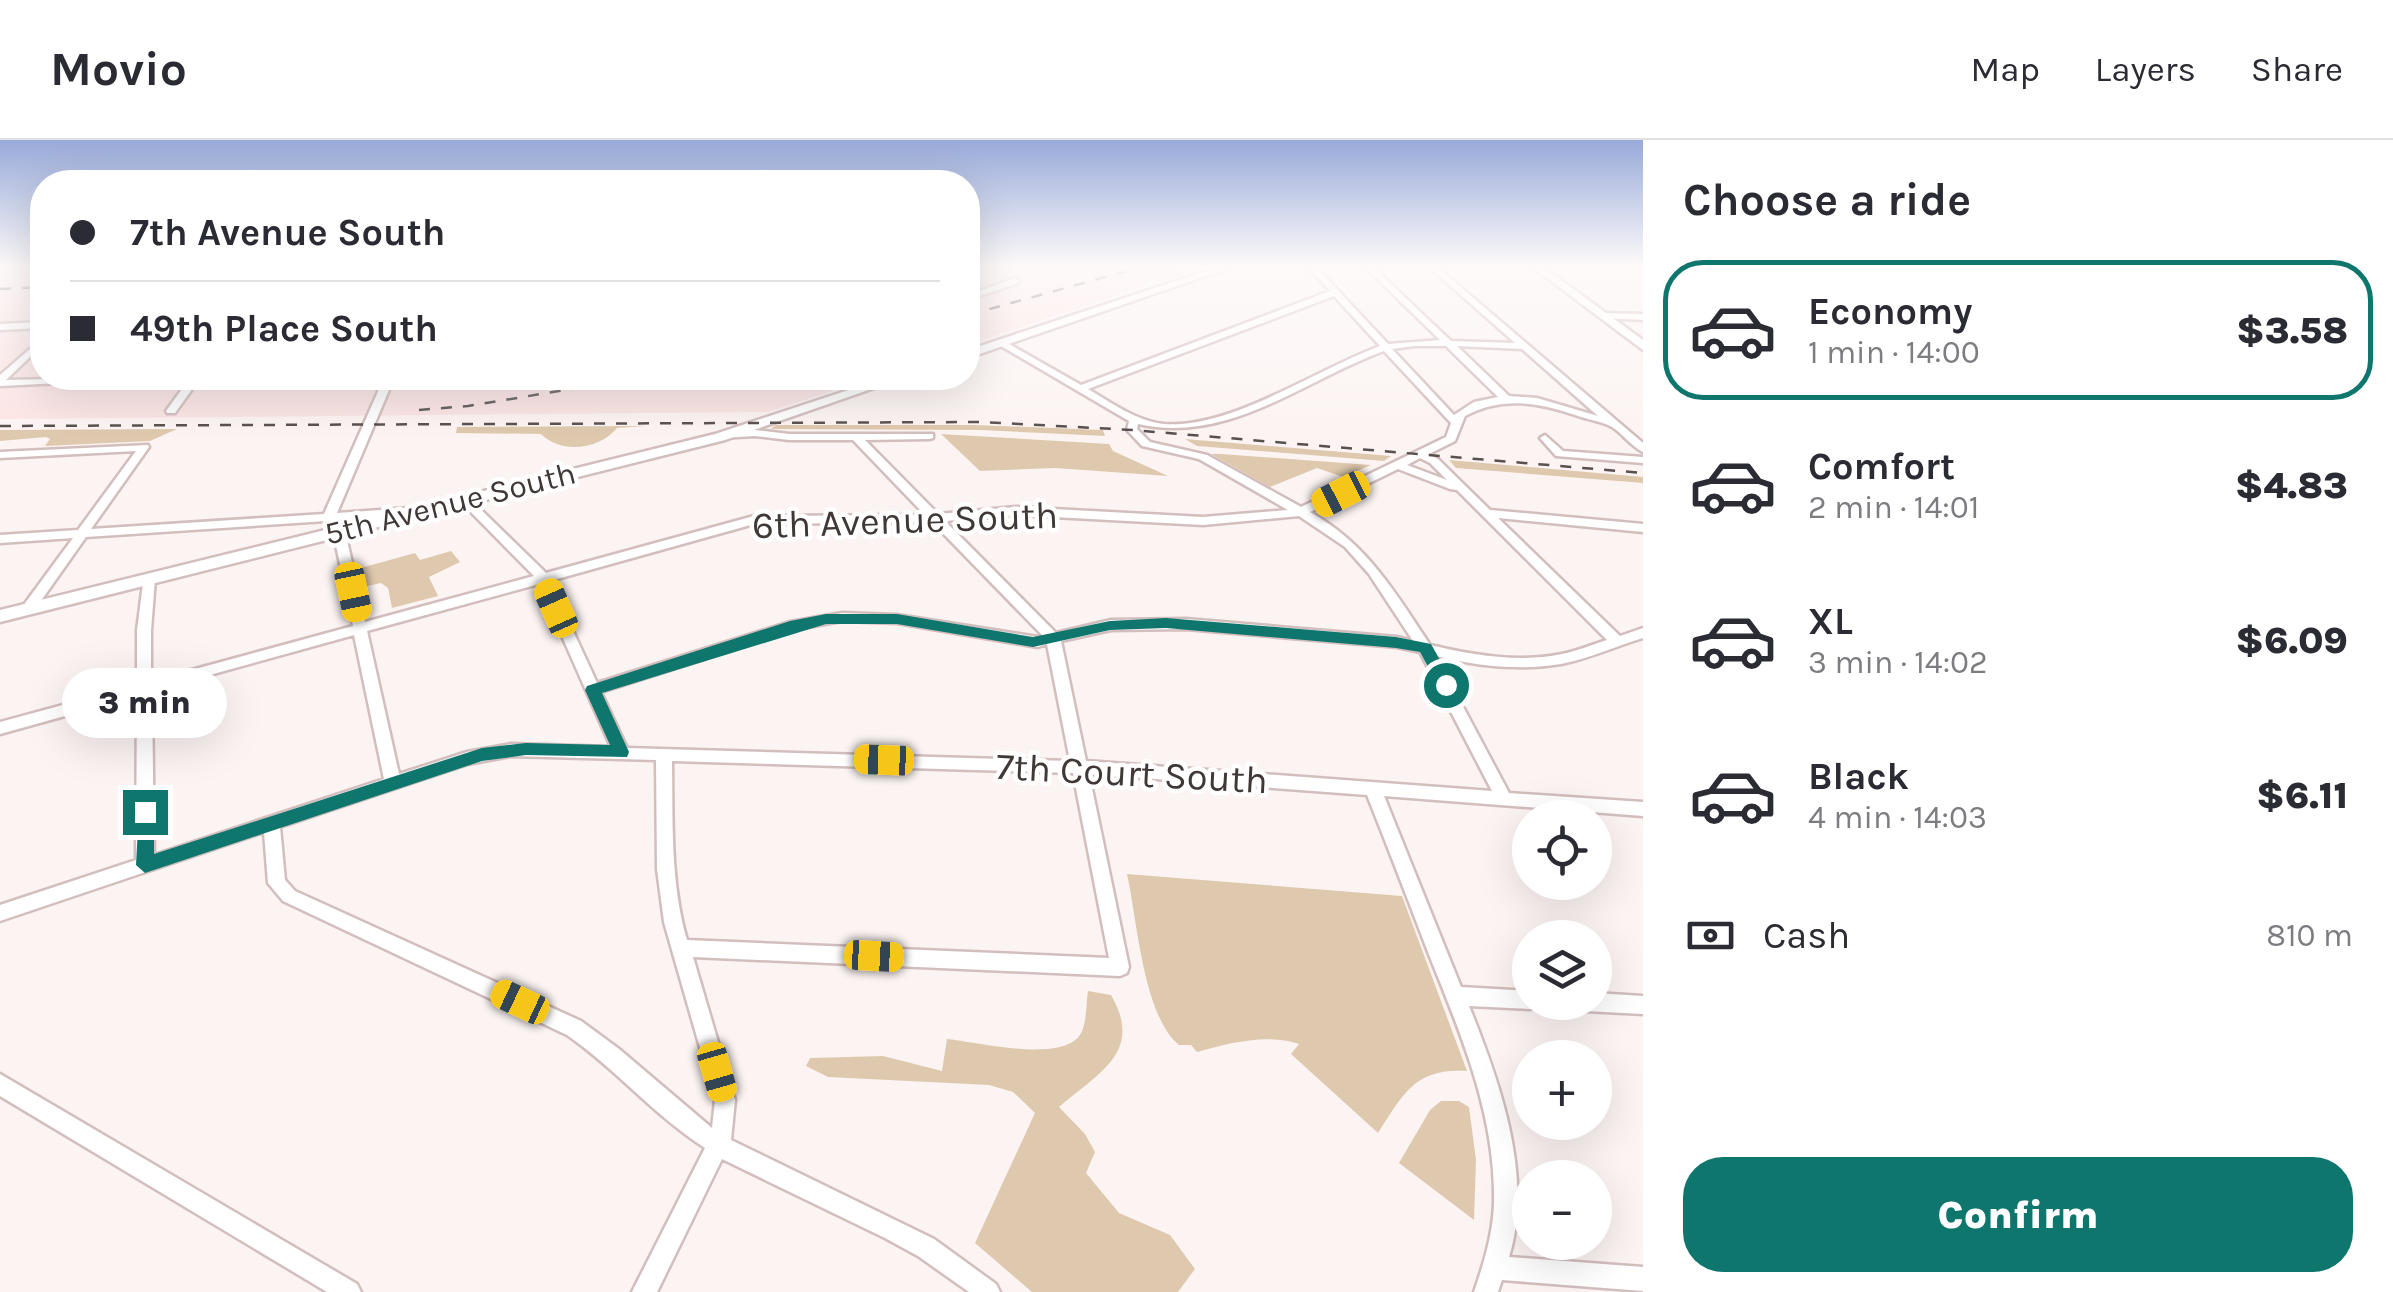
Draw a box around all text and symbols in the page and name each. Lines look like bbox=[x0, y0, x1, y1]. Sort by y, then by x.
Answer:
text: Movio bbox=[50, 41, 187, 97]
text: Map bbox=[1970, 49, 2040, 90]
text: Layers bbox=[2095, 49, 2196, 90]
text: Share bbox=[2251, 49, 2343, 90]
text: Choose a ride bbox=[1683, 174, 1971, 226]
text: 7th Avenue South bbox=[130, 210, 446, 255]
icon: car bbox=[1688, 285, 1778, 375]
text: Economy bbox=[1808, 289, 1972, 334]
text: 49th Place South bbox=[130, 306, 438, 351]
text: $3.58 bbox=[2236, 308, 2348, 353]
text: 1 min · 14:00 bbox=[1808, 334, 1980, 371]
icon: car bbox=[1688, 440, 1778, 530]
text: Comfort bbox=[1808, 444, 1955, 489]
street label: 5th Avenue South bbox=[321, 454, 580, 553]
text: $4.83 bbox=[2235, 463, 2348, 508]
car bbox=[1307, 467, 1375, 521]
text: 2 min · 14:01 bbox=[1808, 489, 1979, 526]
street label: 6th Avenue South bbox=[751, 493, 1059, 548]
car bbox=[332, 560, 374, 624]
car bbox=[530, 574, 582, 642]
icon: car bbox=[1688, 595, 1778, 685]
text: XL bbox=[1808, 599, 1853, 644]
text: $6.09 bbox=[2235, 618, 2348, 663]
text: 3 min · 14:02 bbox=[1808, 644, 1988, 681]
route start bbox=[1424, 663, 1469, 708]
callout: 3 min bbox=[62, 667, 228, 737]
text: 3 min bbox=[98, 684, 191, 721]
car bbox=[853, 744, 915, 776]
street label: 7th Court South bbox=[995, 744, 1269, 803]
icon: car bbox=[1688, 750, 1778, 840]
text: Black bbox=[1808, 754, 1909, 799]
text: $6.11 bbox=[2256, 773, 2348, 818]
route end bbox=[123, 790, 168, 835]
text: 4 min · 14:03 bbox=[1808, 799, 1987, 836]
map controls bbox=[1512, 800, 1612, 1260]
button: locate bbox=[1512, 800, 1612, 900]
icon: cash bbox=[1683, 908, 1738, 963]
text: Cash bbox=[1763, 913, 1850, 958]
text: 810 m bbox=[2266, 917, 2353, 954]
button: layers bbox=[1512, 920, 1612, 1020]
car bbox=[843, 939, 905, 973]
car bbox=[486, 976, 554, 1028]
car bbox=[694, 1039, 740, 1105]
button: + bbox=[1512, 1040, 1612, 1140]
button: Confirm bbox=[1683, 1157, 2353, 1272]
button: − bbox=[1512, 1160, 1612, 1260]

